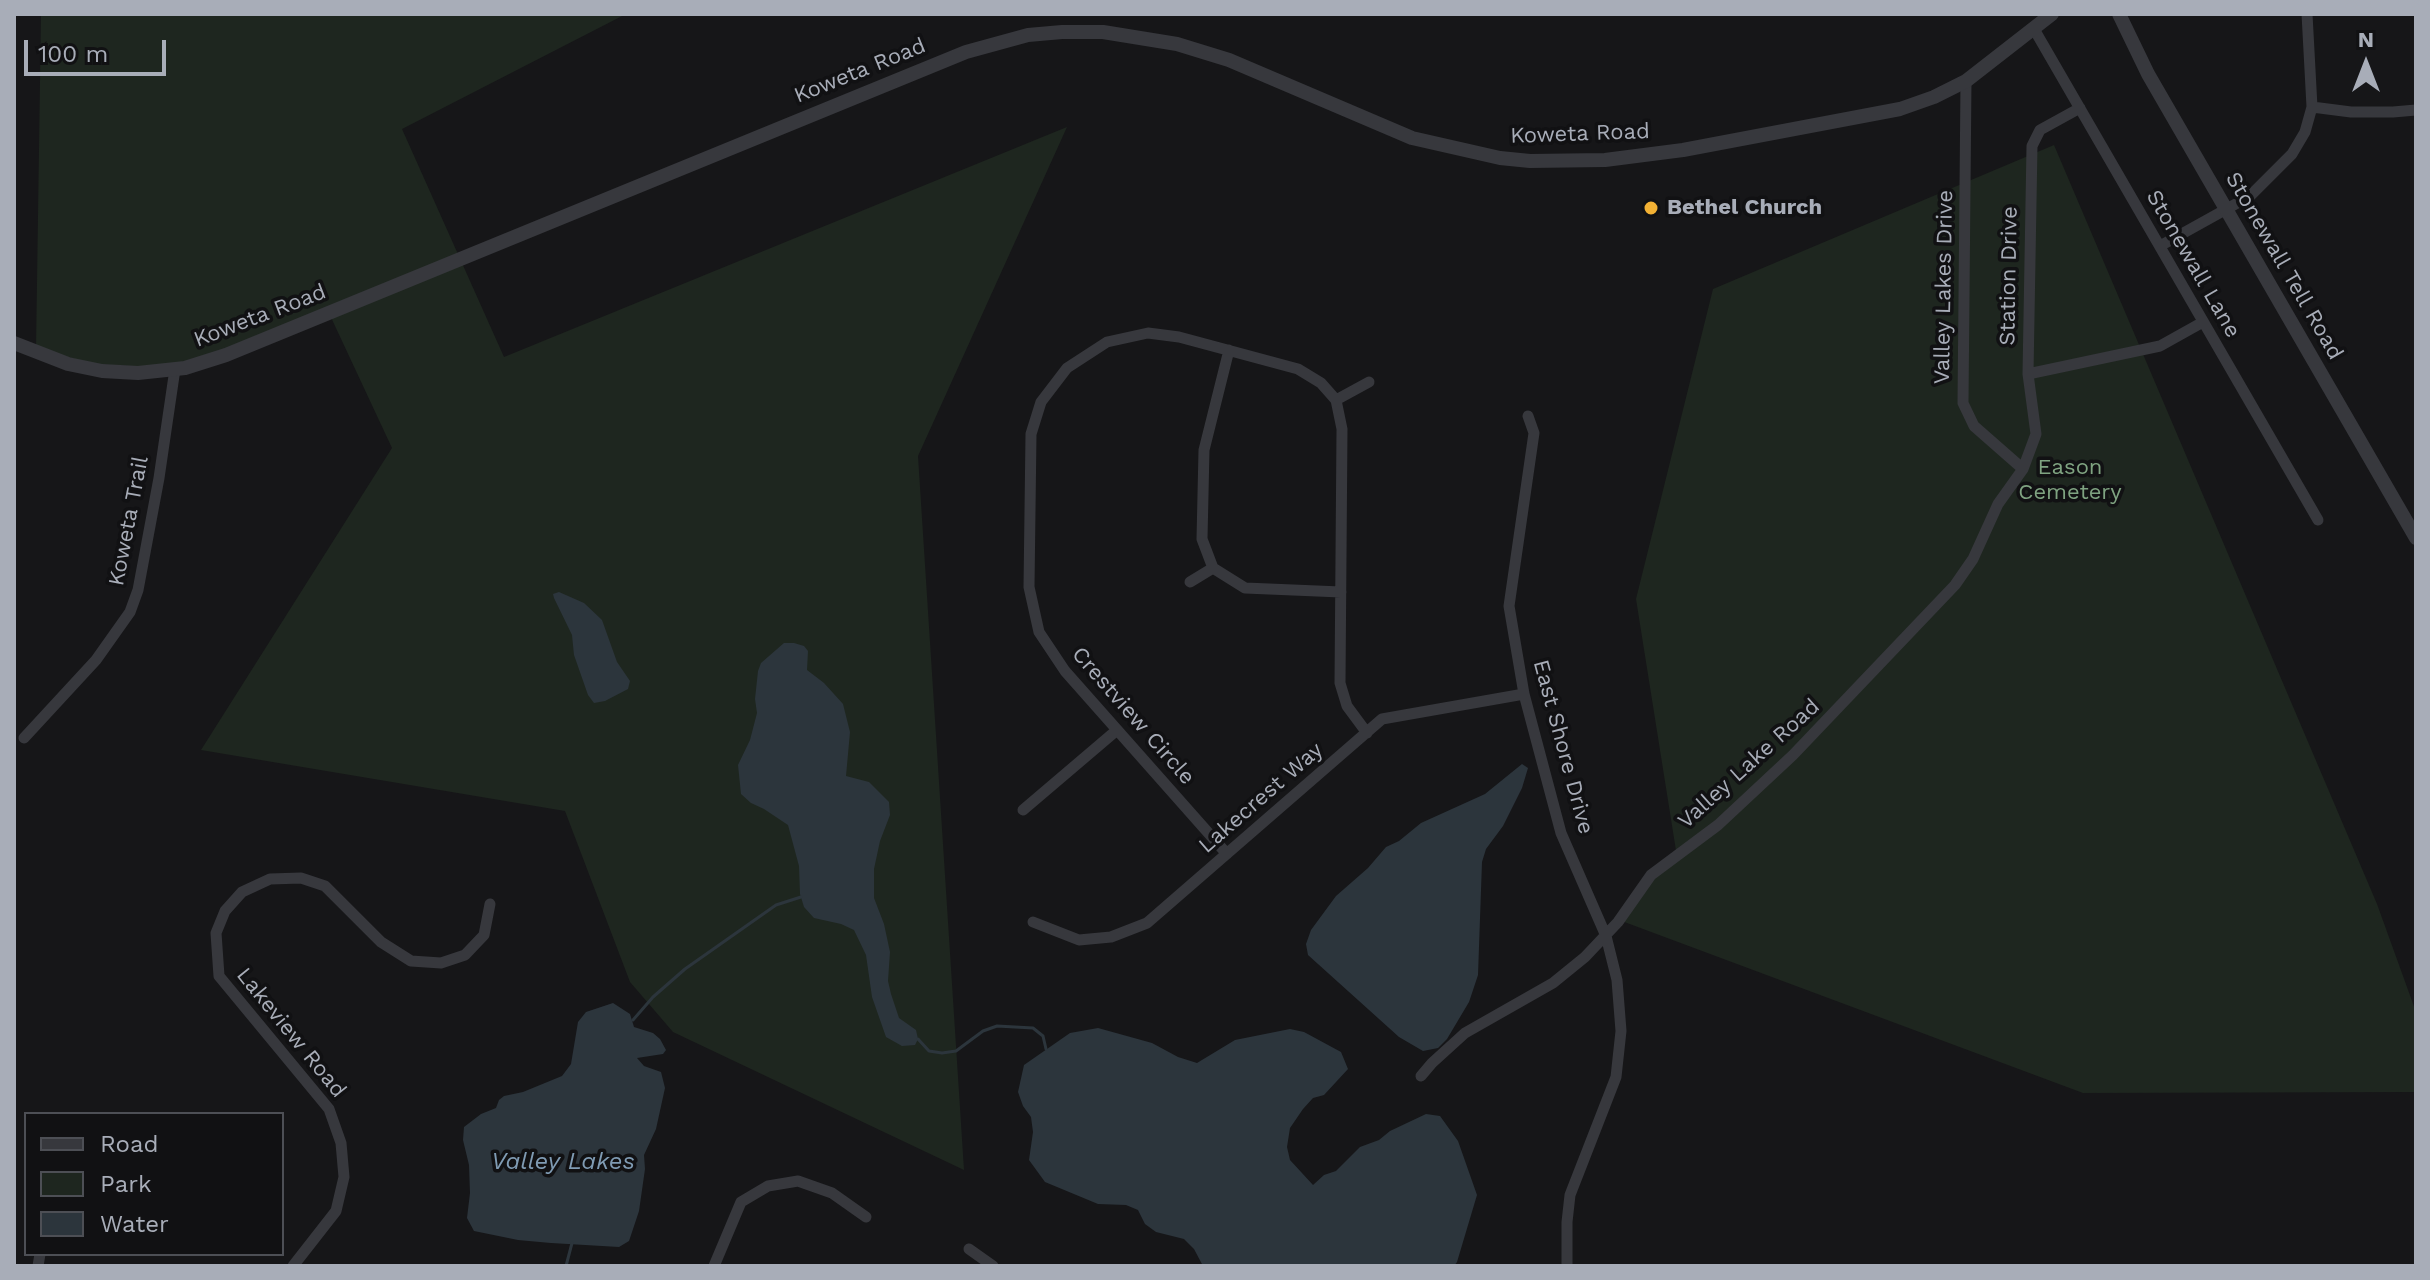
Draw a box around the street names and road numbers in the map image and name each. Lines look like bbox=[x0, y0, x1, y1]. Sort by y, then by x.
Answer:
street label: Koweta Road bbox=[790, 33, 930, 109]
street label: Koweta Road bbox=[1510, 118, 1650, 150]
street label: Stonewall Tell Road bbox=[2219, 167, 2349, 365]
street label: Stonewall Lane bbox=[2140, 185, 2246, 343]
street label: Valley Lakes Drive bbox=[1929, 190, 1959, 384]
street label: Station Drive bbox=[1995, 206, 2023, 346]
street label: Koweta Road bbox=[190, 279, 330, 353]
street label: Koweta Trail bbox=[104, 454, 154, 588]
street label: Crestview Circle bbox=[1066, 642, 1200, 790]
street label: East Shore Drive bbox=[1527, 657, 1599, 837]
street label: Valley Lake Road bbox=[1673, 693, 1825, 835]
street label: Lakecrest Way bbox=[1194, 737, 1328, 859]
street label: Lakeview Road bbox=[231, 963, 351, 1103]

